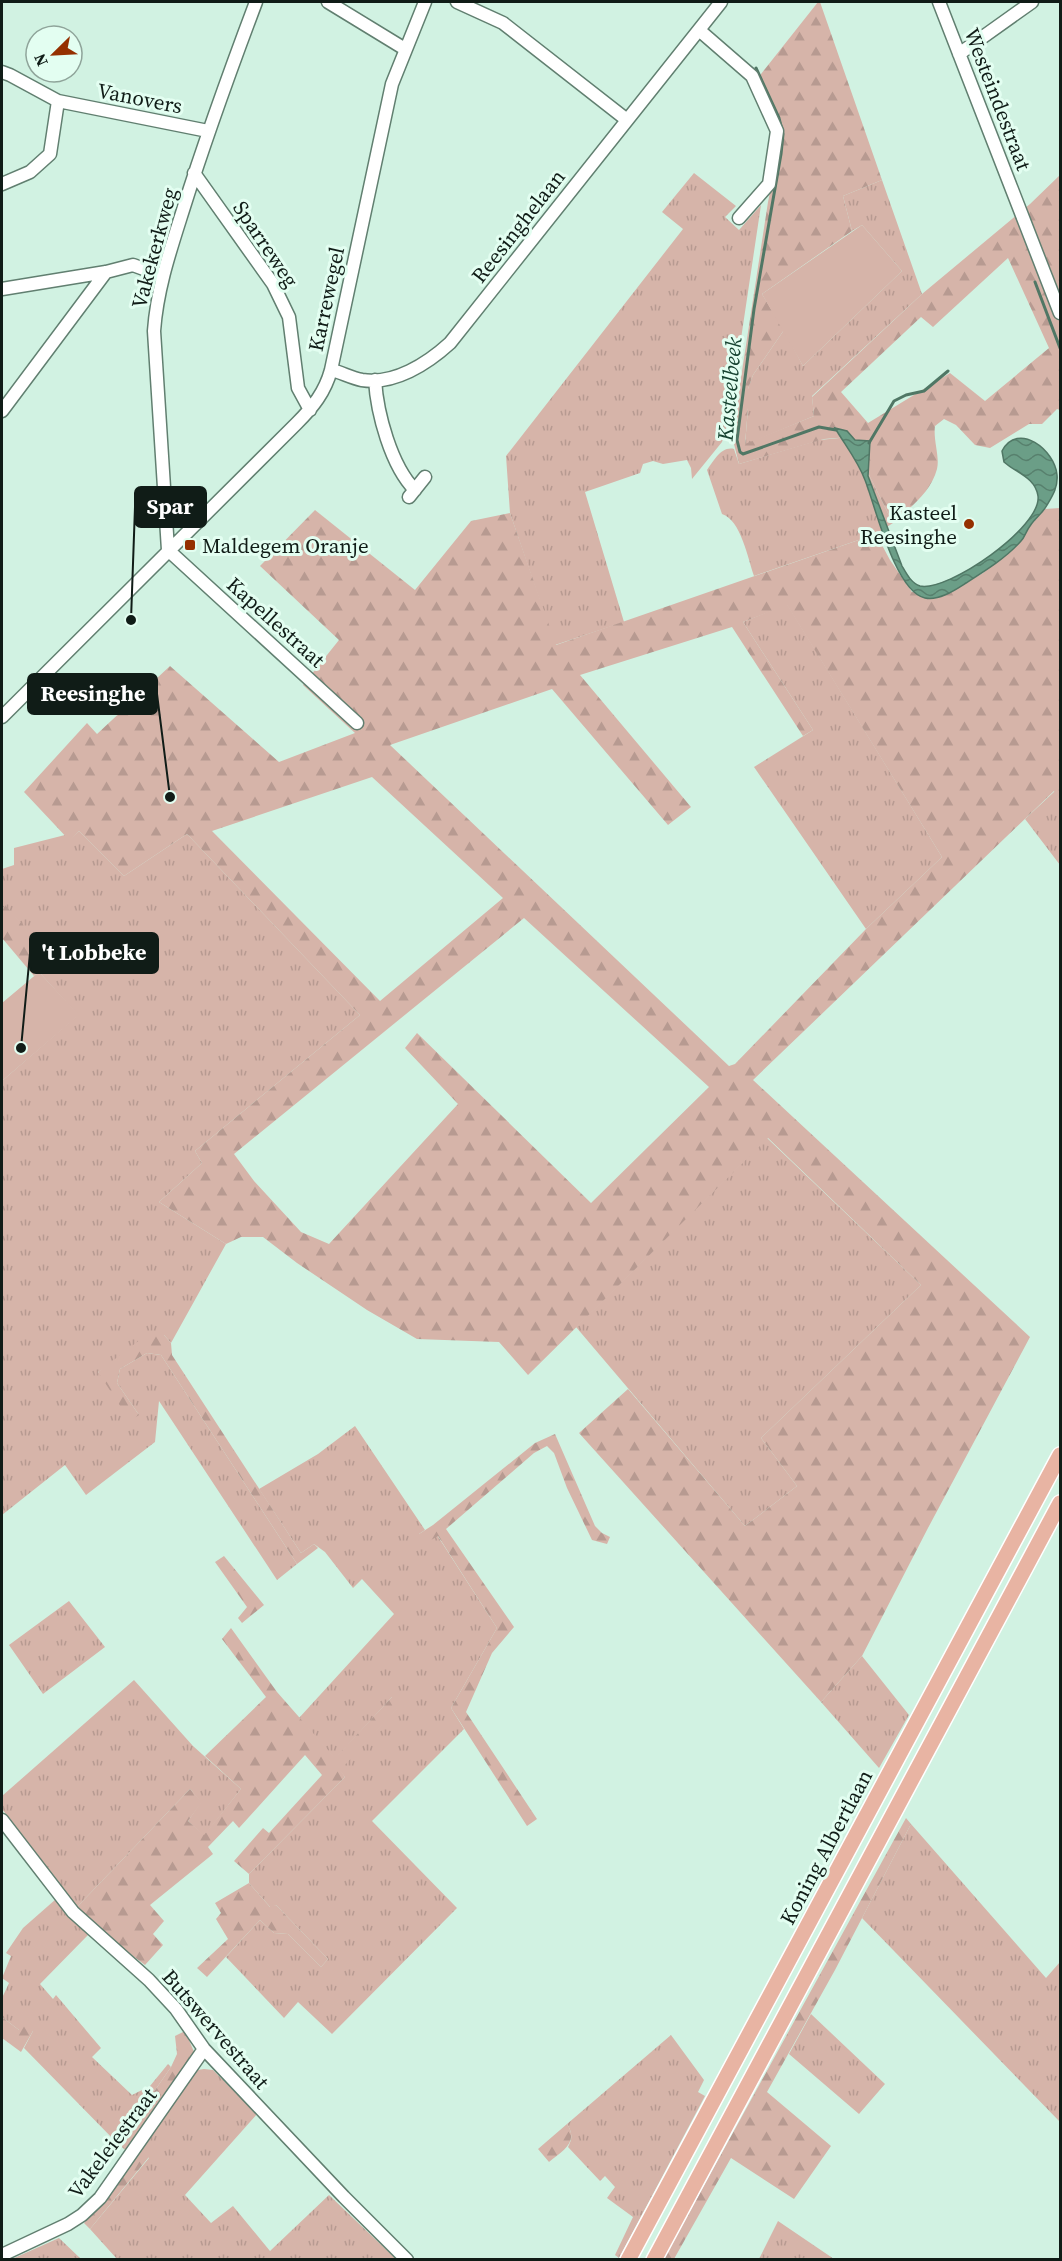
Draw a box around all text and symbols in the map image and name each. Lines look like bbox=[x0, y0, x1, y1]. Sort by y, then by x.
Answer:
north arrow bbox=[24, 24, 84, 84]
street label: Westeindestraat bbox=[958, 24, 1039, 175]
text: N bbox=[28, 50, 53, 70]
street label: Vanovers bbox=[95, 76, 185, 120]
street label: Reesinghelaan bbox=[464, 163, 572, 289]
street label: Vakekerkweg bbox=[124, 184, 184, 312]
street label: Sparreweg bbox=[226, 195, 306, 293]
street label: Karrewegel bbox=[301, 244, 351, 354]
water label: Kasteelbeek bbox=[709, 335, 749, 443]
callout: Spar bbox=[135, 487, 206, 527]
text: Spar bbox=[147, 491, 194, 521]
place label: Kasteel Reesinghe bbox=[860, 498, 957, 551]
marker: Kasteel Reesinghe bbox=[962, 517, 976, 531]
place label: Maldegem Oranje bbox=[202, 531, 369, 560]
marker: Maldegem Oranje bbox=[183, 538, 197, 552]
street label: Kapellestraat bbox=[221, 570, 331, 674]
callout: Reesinghe bbox=[28, 674, 157, 714]
text: Reesinghe bbox=[41, 678, 145, 708]
callout: 't Lobbeke bbox=[30, 933, 158, 973]
text: 't Lobbeke bbox=[42, 937, 146, 967]
street label: Koning Albertlaan bbox=[773, 1764, 879, 1930]
street label: Butswervestraat bbox=[156, 1963, 276, 2095]
street label: Vakeleiestraat bbox=[61, 2082, 163, 2204]

